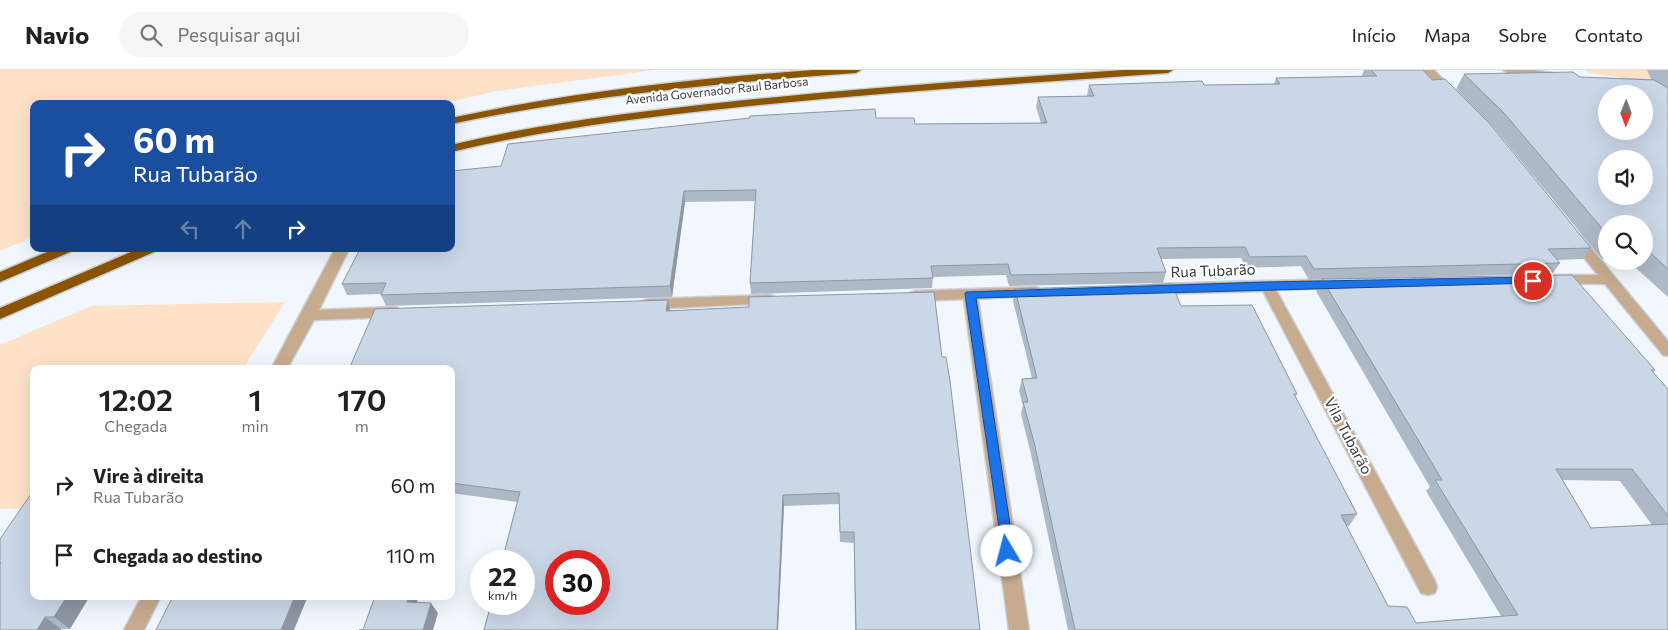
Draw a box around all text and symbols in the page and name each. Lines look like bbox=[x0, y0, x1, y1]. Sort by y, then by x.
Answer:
search box bbox=[119, 12, 469, 57]
text: Navio bbox=[25, 20, 89, 49]
icon: search bbox=[137, 21, 165, 49]
text: Pesquisar aqui bbox=[177, 23, 301, 46]
text: Início bbox=[1352, 24, 1396, 46]
text: Mapa bbox=[1424, 24, 1470, 46]
text: Sobre bbox=[1498, 24, 1547, 46]
text: Contato bbox=[1575, 24, 1643, 46]
street label: Avenida Governador Raul Barbosa bbox=[625, 73, 809, 107]
north arrow bbox=[1598, 85, 1652, 140]
map controls bbox=[1598, 85, 1653, 270]
text: 60 m bbox=[133, 117, 215, 160]
icon: right bbox=[50, 120, 115, 185]
button: sound bbox=[1598, 150, 1653, 205]
text: Rua Tubarão bbox=[133, 160, 258, 187]
icon: left bbox=[176, 215, 204, 243]
icon: ahead bbox=[229, 215, 257, 243]
icon: right bbox=[282, 215, 310, 243]
button: search bbox=[1598, 215, 1653, 270]
street label: Rua Tubarão bbox=[1170, 260, 1256, 280]
pin bbox=[1512, 260, 1554, 302]
icon: arrive bbox=[1519, 267, 1547, 295]
text: 12:02 bbox=[98, 380, 173, 417]
text: 1 bbox=[248, 380, 262, 417]
text: 170 bbox=[337, 380, 386, 417]
street label: Vila Tubarão bbox=[1321, 394, 1377, 477]
text: Chegada bbox=[104, 416, 167, 435]
text: min bbox=[241, 416, 269, 435]
text: m bbox=[355, 416, 369, 435]
text: Vire à direita bbox=[93, 464, 204, 487]
icon: right bbox=[50, 471, 78, 499]
text: 60 m bbox=[391, 474, 435, 497]
text: Rua Tubarão bbox=[93, 487, 184, 506]
position arrow bbox=[980, 524, 1032, 576]
icon: arrive bbox=[50, 541, 78, 569]
text: Chegada ao destino bbox=[93, 544, 263, 567]
text: 110 m bbox=[386, 544, 435, 567]
speed limit sign: 30 bbox=[545, 550, 610, 615]
text: 22 bbox=[488, 561, 517, 591]
text: km/h bbox=[488, 588, 517, 602]

